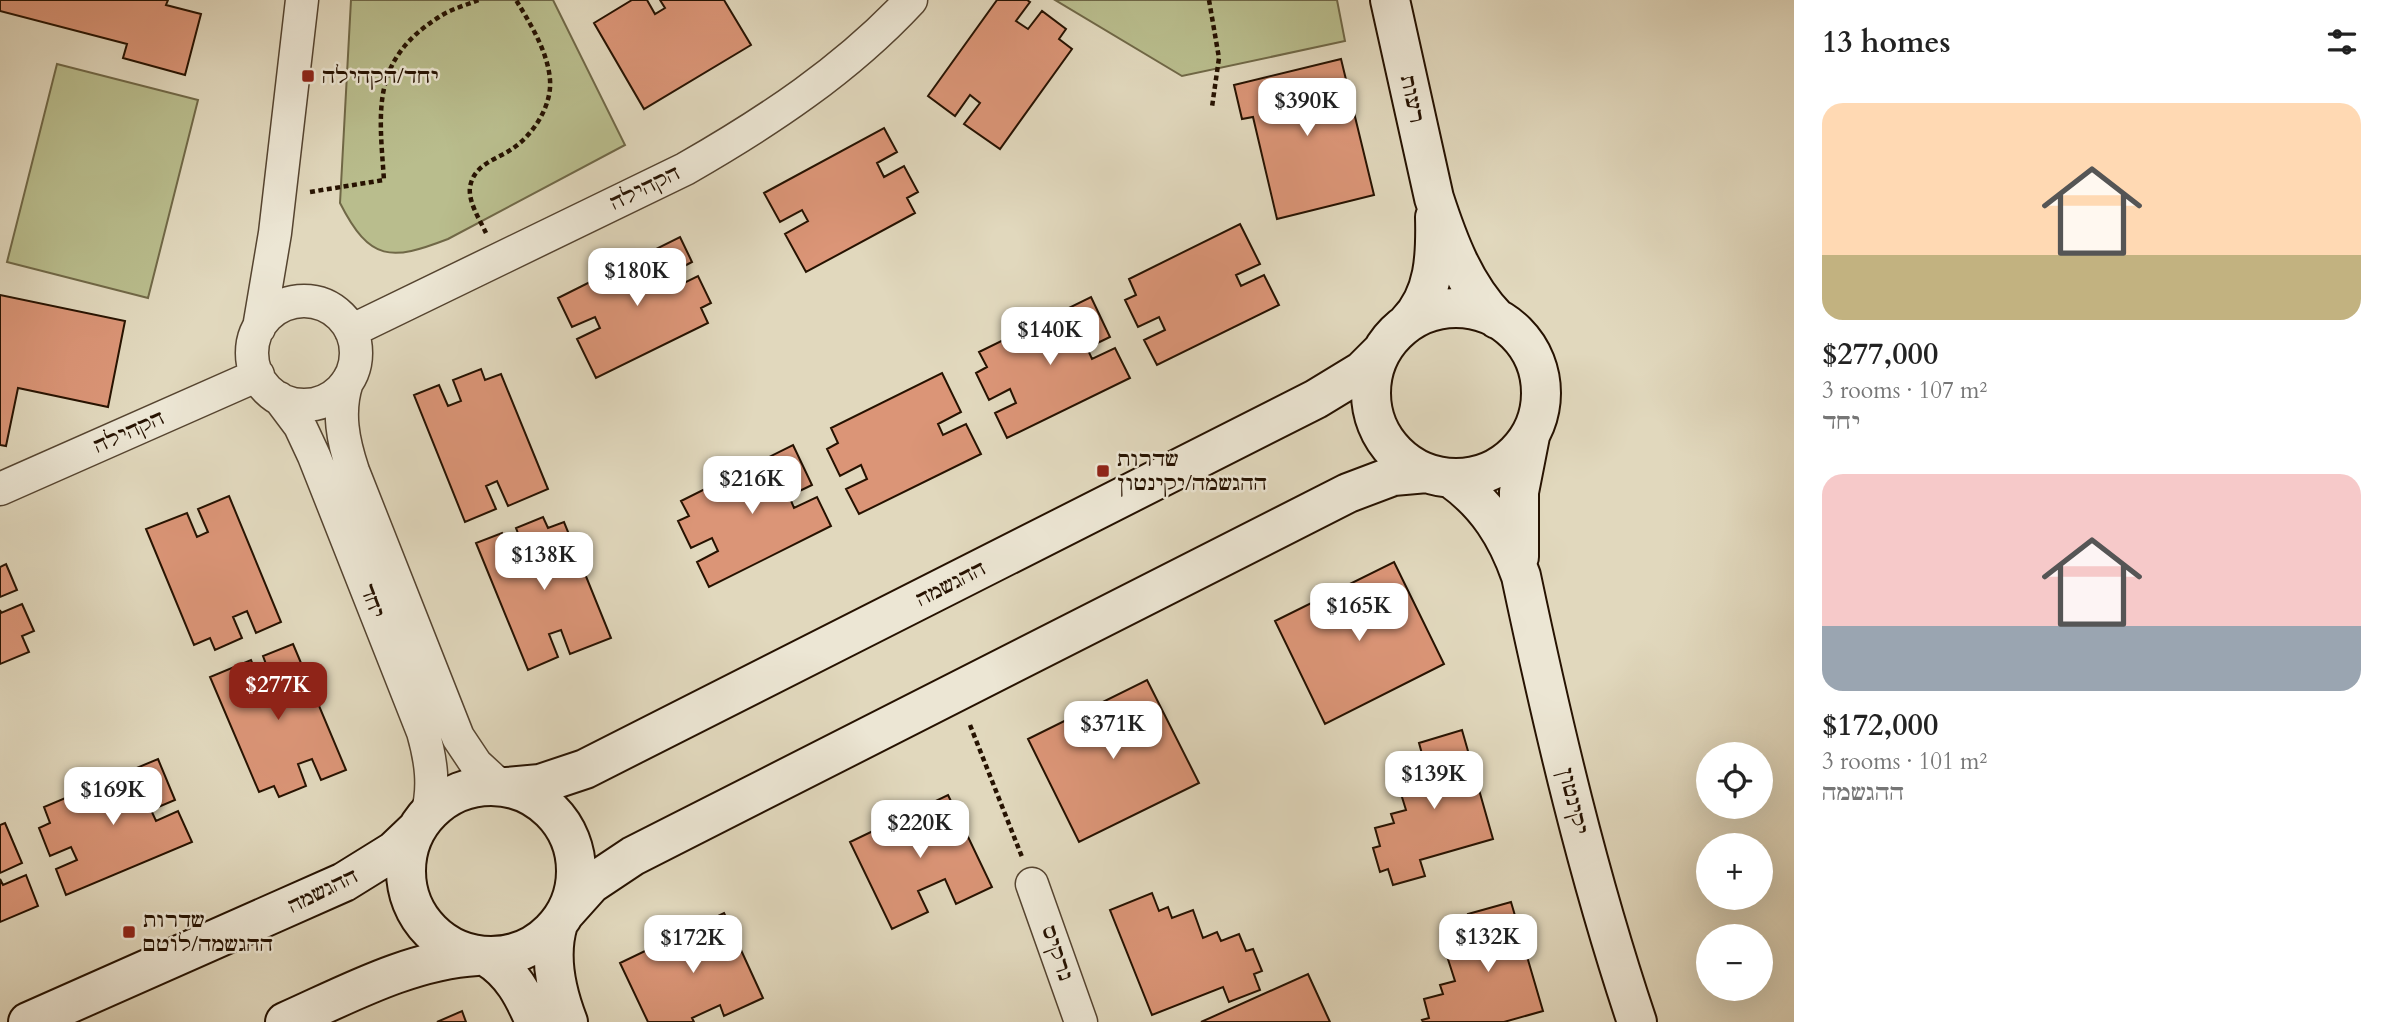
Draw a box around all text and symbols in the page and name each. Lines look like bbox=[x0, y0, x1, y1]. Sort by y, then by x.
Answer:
text: 13 homes bbox=[1822, 22, 1951, 63]
icon: filters bbox=[2323, 23, 2361, 61]
place label: יחד/הקהילה bbox=[322, 62, 439, 91]
marker: יחד/הקהילה bbox=[300, 68, 316, 84]
street label: רעות bbox=[1393, 72, 1431, 126]
pin: $390K bbox=[1258, 78, 1356, 138]
text: $390K bbox=[1274, 85, 1340, 116]
icon: home bbox=[2029, 148, 2155, 274]
street label: הקהילה bbox=[605, 159, 685, 217]
pin: $180K bbox=[588, 248, 686, 308]
text: $180K bbox=[604, 255, 670, 286]
pin: $140K bbox=[1001, 308, 1099, 367]
text: $140K bbox=[1017, 314, 1083, 345]
text: $277,000 bbox=[1822, 334, 1938, 375]
text: 3 rooms · 107 m² bbox=[1822, 375, 1987, 406]
street label: הקהילה bbox=[89, 403, 169, 461]
text: יחד bbox=[1822, 406, 1860, 437]
place label: שדרות ההגשמה/יקינטון bbox=[1117, 445, 1267, 498]
pin: $216K bbox=[703, 456, 801, 516]
text: $216K bbox=[719, 463, 785, 494]
marker: שדרות ההגשמה/יקינטון bbox=[1095, 463, 1111, 479]
icon: home bbox=[2029, 519, 2155, 645]
pin: $138K bbox=[495, 532, 593, 592]
text: $138K bbox=[511, 539, 577, 570]
street label: ההגשמה bbox=[911, 554, 991, 614]
street label: יחד bbox=[352, 579, 392, 623]
pin: $165K bbox=[1310, 584, 1408, 643]
text: $165K bbox=[1326, 590, 1392, 621]
pin: $277K bbox=[229, 662, 327, 722]
text: $277K bbox=[245, 669, 311, 700]
pin: $371K bbox=[1064, 702, 1162, 761]
text: $172,000 bbox=[1822, 705, 1938, 746]
text: $371K bbox=[1080, 708, 1146, 739]
map controls bbox=[1696, 742, 1773, 1001]
button: locate bbox=[1696, 742, 1773, 819]
text: 3 rooms · 101 m² bbox=[1822, 746, 1987, 777]
pin: $139K bbox=[1385, 752, 1483, 811]
text: $139K bbox=[1401, 758, 1467, 789]
street label: יקינטון bbox=[1551, 764, 1595, 838]
pin: $169K bbox=[64, 768, 162, 827]
text: $169K bbox=[80, 774, 146, 805]
text: ההגשמה bbox=[1822, 777, 1904, 808]
pin: $220K bbox=[871, 800, 969, 860]
text: $220K bbox=[887, 807, 953, 838]
button: + bbox=[1696, 833, 1773, 910]
street label: ההגשמה bbox=[283, 862, 363, 920]
place label: שדרות ההגשמה/לוטם bbox=[143, 906, 273, 959]
pin: $132K bbox=[1439, 914, 1537, 974]
pin: $172K bbox=[644, 916, 742, 975]
text: $132K bbox=[1455, 921, 1521, 952]
text: $172K bbox=[660, 922, 726, 953]
street label: נרקיס bbox=[1034, 922, 1080, 984]
marker: שדרות ההגשמה/לוטם bbox=[121, 924, 137, 940]
button: − bbox=[1696, 924, 1773, 1001]

